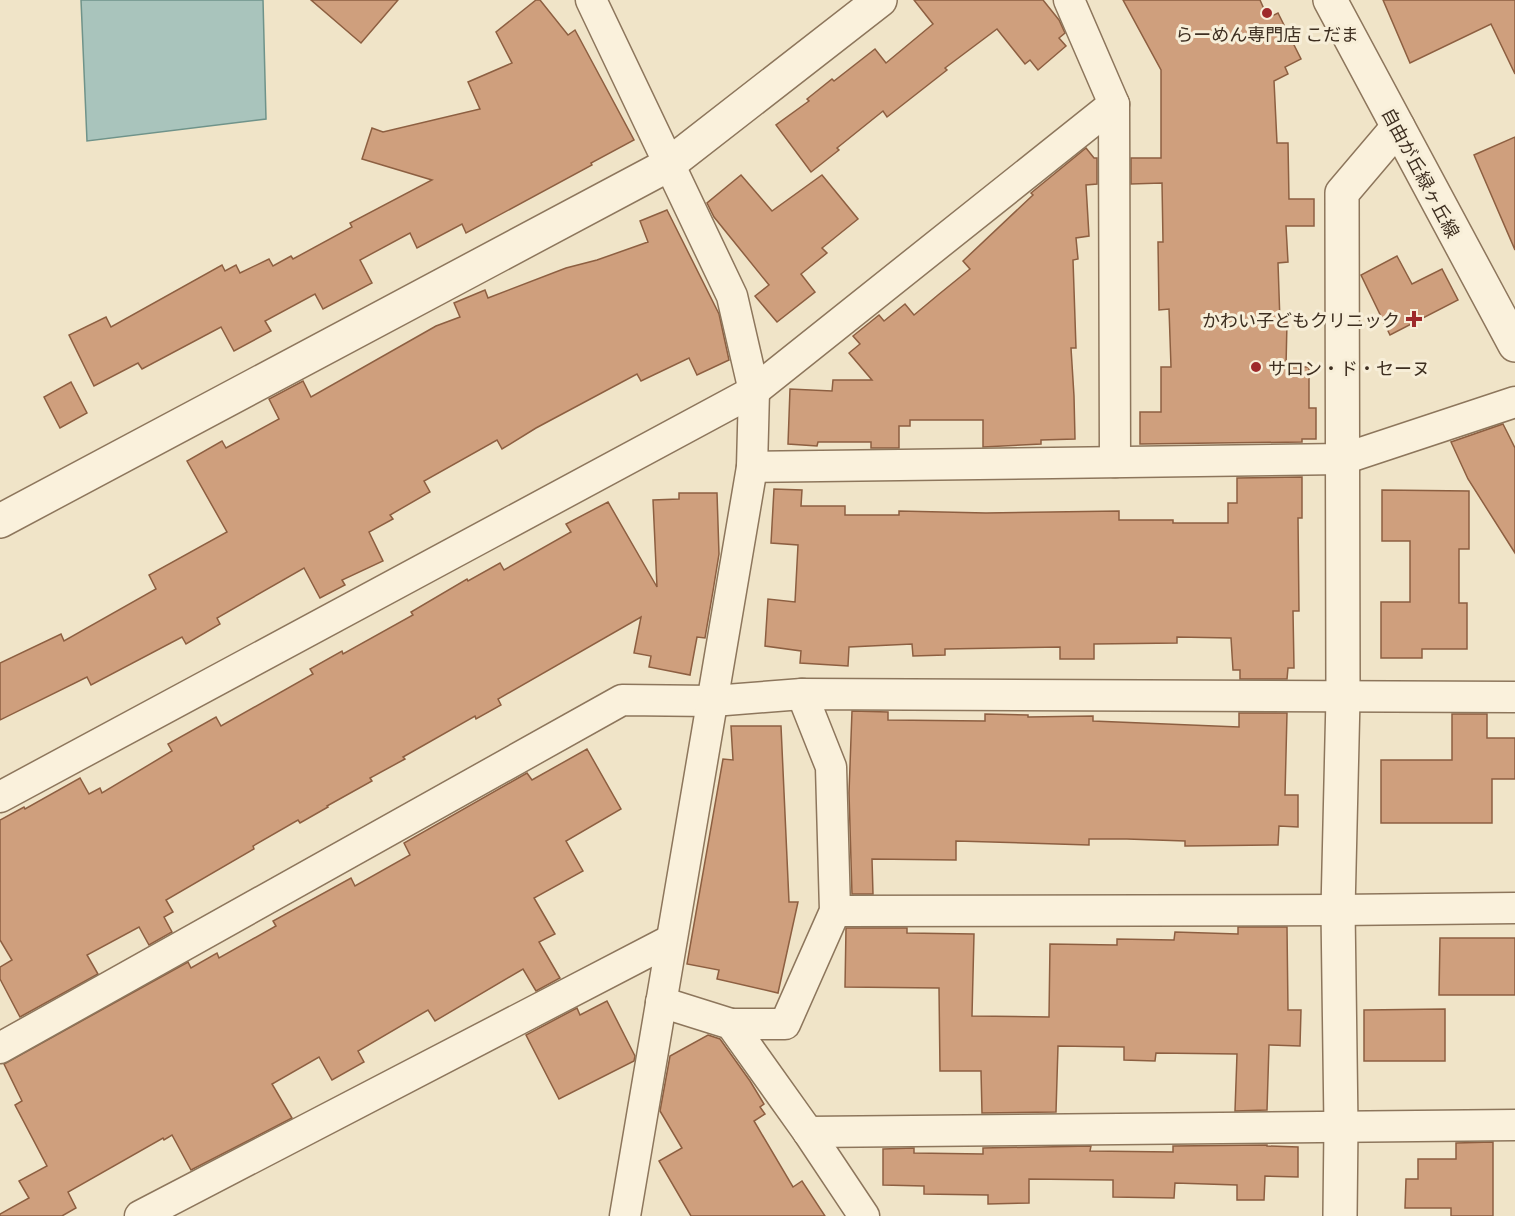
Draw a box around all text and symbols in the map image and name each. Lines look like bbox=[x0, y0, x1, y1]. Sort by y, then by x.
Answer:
marker: らーめん専門店 こだま bbox=[1260, 6, 1274, 20]
place label: らーめん専門店 こだま bbox=[1175, 20, 1359, 46]
street label: 自由が丘緑ヶ丘線 bbox=[1377, 102, 1467, 242]
place label: かわい子どもクリニック bbox=[1202, 306, 1400, 332]
marker: かわい子どもクリニック bbox=[1405, 310, 1423, 328]
place label: サロン・ド・セーヌ bbox=[1268, 354, 1430, 380]
marker: サロン・ド・セーヌ bbox=[1249, 360, 1263, 374]

